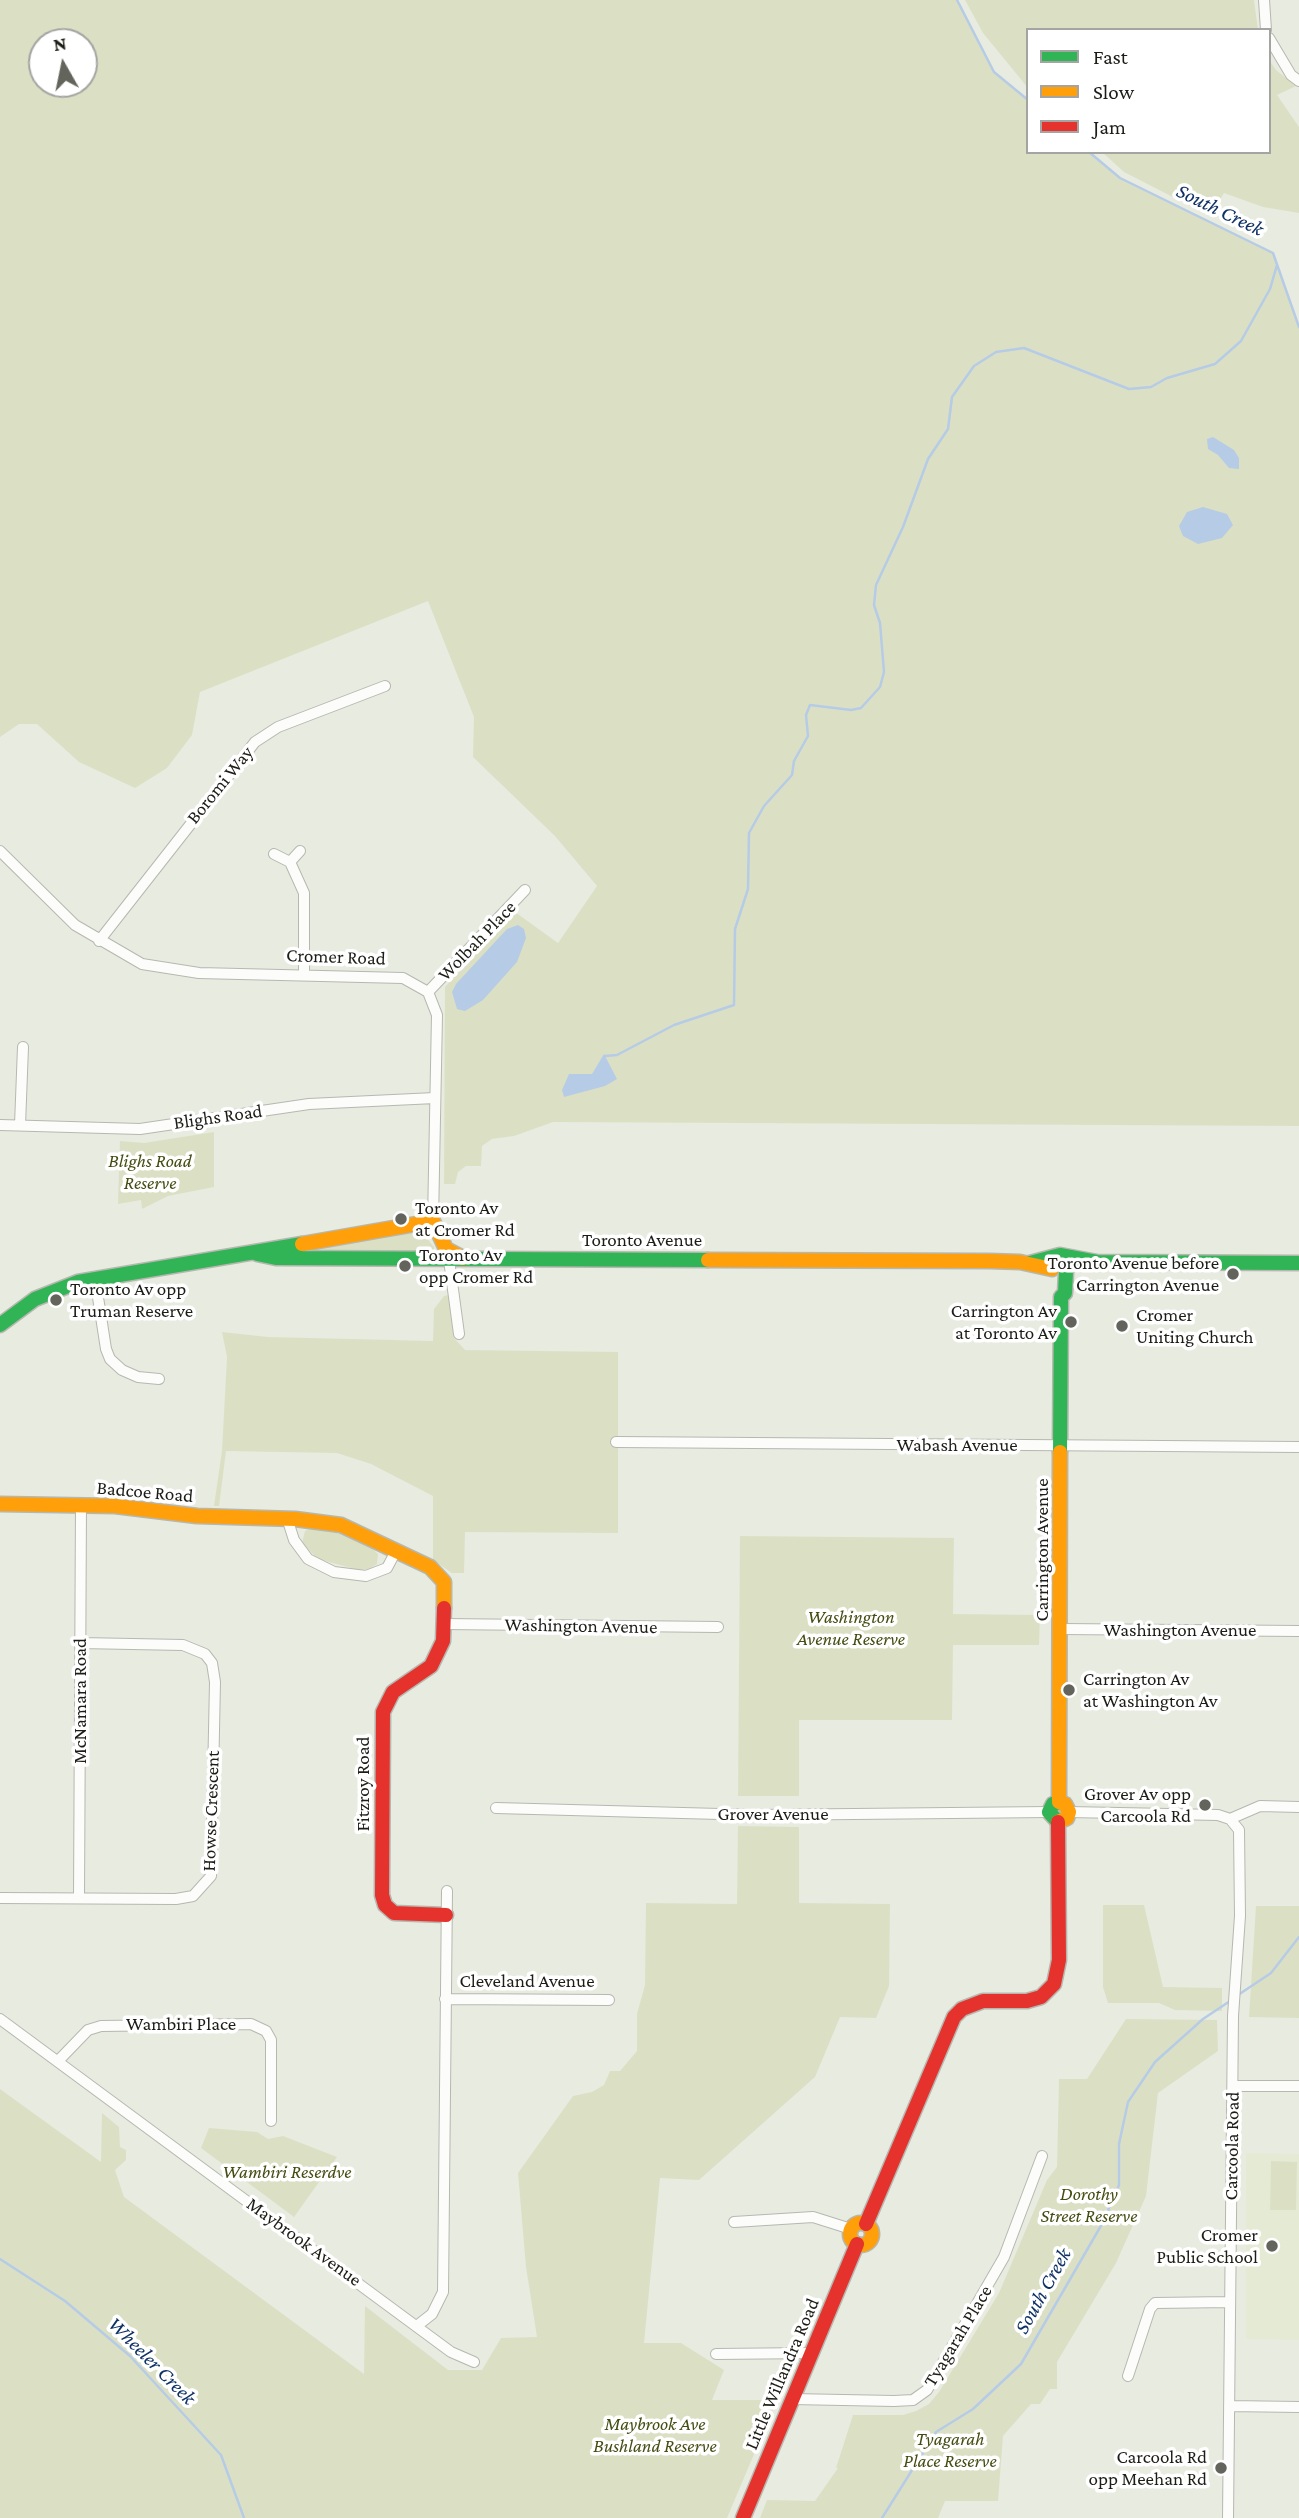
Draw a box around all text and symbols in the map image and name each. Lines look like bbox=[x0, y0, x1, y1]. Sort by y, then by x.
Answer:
north arrow bbox=[28, 28, 98, 98]
legend bbox=[1026, 28, 1271, 154]
text: N bbox=[52, 32, 68, 55]
text: Fast bbox=[1093, 45, 1128, 69]
text: Slow bbox=[1093, 80, 1134, 104]
text: Jam bbox=[1093, 115, 1126, 139]
water label: South Creek bbox=[1172, 178, 1268, 242]
street label: Boromi Way bbox=[182, 742, 258, 828]
street label: Wolbah Place bbox=[433, 896, 521, 986]
street label: Cromer Road bbox=[286, 944, 386, 970]
street label: Blighs Road bbox=[172, 1099, 264, 1135]
park label: Blighs Road Reserve bbox=[108, 1150, 192, 1194]
place label: Toronto Av at Cromer Rd bbox=[415, 1197, 515, 1241]
marker: Toronto Av at Cromer Rd bbox=[393, 1211, 409, 1227]
street label: Toronto Avenue bbox=[582, 1229, 702, 1251]
place label: Toronto Av opp Cromer Rd bbox=[419, 1244, 533, 1288]
place label: Toronto Avenue before Carrington Avenue bbox=[1048, 1252, 1219, 1296]
marker: Toronto Av opp Cromer Rd bbox=[397, 1258, 413, 1274]
marker: Toronto Avenue before Carrington Avenue bbox=[1225, 1266, 1241, 1282]
place label: Toronto Av opp Truman Reserve bbox=[70, 1278, 193, 1322]
marker: Toronto Av opp Truman Reserve bbox=[48, 1292, 64, 1308]
place label: Carrington Av at Toronto Av bbox=[951, 1300, 1057, 1344]
place label: Cromer Uniting Church bbox=[1136, 1304, 1254, 1348]
marker: Carrington Av at Toronto Av bbox=[1063, 1314, 1079, 1330]
marker: Cromer Uniting Church bbox=[1114, 1318, 1130, 1334]
street label: Wabash Avenue bbox=[896, 1434, 1018, 1456]
street label: Badcoe Road bbox=[96, 1476, 194, 1508]
street label: Carrington Avenue bbox=[1031, 1478, 1053, 1622]
park label: Washington Avenue Reserve bbox=[797, 1606, 905, 1650]
street label: Washington Avenue bbox=[504, 1613, 658, 1639]
street label: Washington Avenue bbox=[1104, 1619, 1256, 1641]
street label: McNamara Road bbox=[69, 1638, 91, 1764]
place label: Carrington Av at Washington Av bbox=[1083, 1668, 1218, 1712]
marker: Carrington Av at Washington Av bbox=[1061, 1682, 1077, 1698]
street label: Fitzroy Road bbox=[352, 1736, 374, 1832]
street label: Howse Crescent bbox=[197, 1750, 225, 1872]
place label: Grover Av opp Carcoola Rd bbox=[1084, 1783, 1191, 1827]
marker: Grover Av opp Carcoola Rd bbox=[1197, 1797, 1213, 1813]
street label: Grover Avenue bbox=[718, 1803, 828, 1825]
street label: Cleveland Avenue bbox=[460, 1970, 594, 1992]
street label: Wambiri Place bbox=[126, 2013, 236, 2035]
street label: Carcoola Road bbox=[1220, 2091, 1244, 2201]
park label: Wambiri Reserdve bbox=[222, 2161, 352, 2183]
park label: Dorothy Street Reserve bbox=[1041, 2183, 1137, 2227]
street label: Maybrook Avenue bbox=[242, 2193, 366, 2291]
place label: Cromer Public School bbox=[1156, 2224, 1258, 2268]
marker: Cromer Public School bbox=[1264, 2238, 1280, 2254]
water label: South Creek bbox=[1009, 2244, 1077, 2338]
street label: Tyagarah Place bbox=[919, 2281, 997, 2391]
street label: Little Willandra Road bbox=[740, 2295, 824, 2453]
water label: Wheeler Creek bbox=[103, 2312, 201, 2410]
park label: Maybrook Ave Bushland Reserve bbox=[593, 2413, 717, 2457]
park label: Tyagarah Place Reserve bbox=[903, 2428, 997, 2472]
place label: Carcoola Rd opp Meehan Rd bbox=[1089, 2446, 1207, 2490]
marker: Carcoola Rd opp Meehan Rd bbox=[1213, 2460, 1229, 2476]

